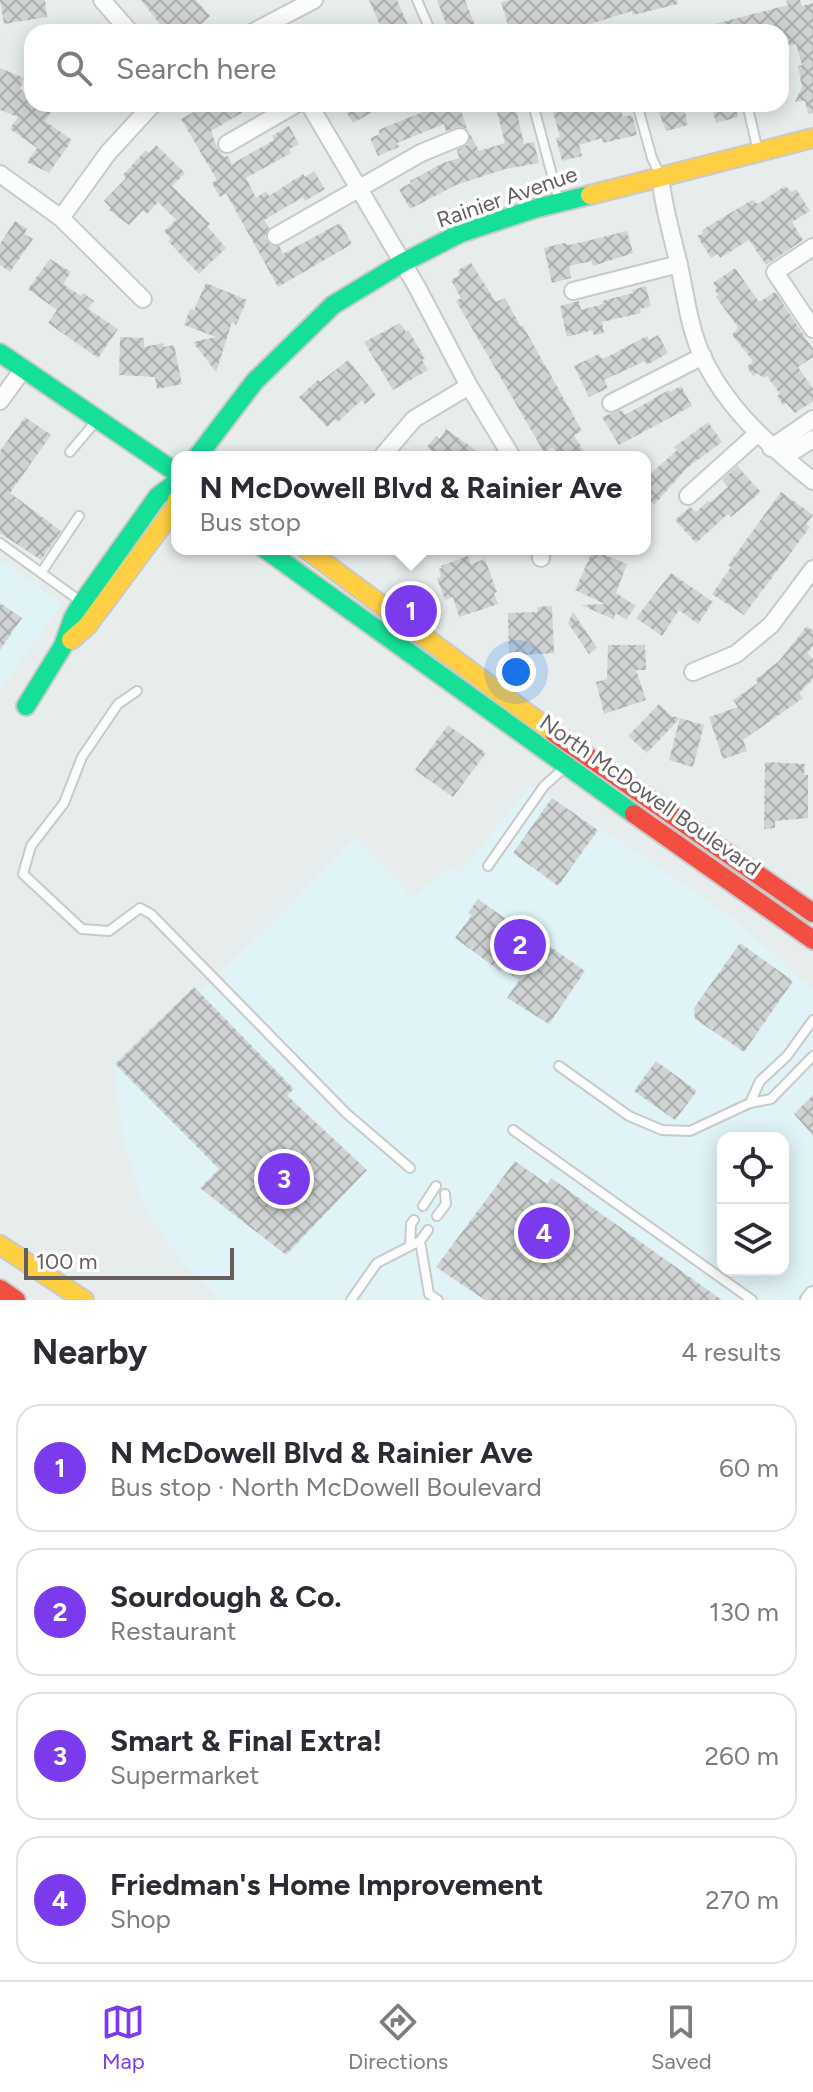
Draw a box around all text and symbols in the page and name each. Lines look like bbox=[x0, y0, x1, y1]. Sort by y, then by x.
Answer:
search box bbox=[24, 24, 789, 112]
icon: search bbox=[52, 46, 96, 90]
text: Search here bbox=[116, 50, 276, 87]
street label: Rainier Avenue bbox=[433, 160, 581, 234]
popup bbox=[171, 451, 651, 555]
text: N McDowell Blvd & Rainier Ave bbox=[200, 469, 622, 506]
text: Bus stop bbox=[200, 506, 301, 538]
pin: 1 bbox=[385, 581, 437, 641]
your location bbox=[496, 652, 536, 692]
street label: North McDowell Boulevard bbox=[534, 708, 766, 882]
pin: 2 bbox=[494, 915, 546, 975]
map controls bbox=[717, 1132, 789, 1276]
button: locate bbox=[717, 1132, 789, 1204]
pin: 3 bbox=[258, 1149, 310, 1209]
pin: 4 bbox=[518, 1203, 570, 1263]
button: layers bbox=[717, 1204, 789, 1276]
scale bar bbox=[24, 1244, 234, 1280]
text: 100 m bbox=[36, 1248, 97, 1275]
text: Nearby bbox=[32, 1332, 147, 1373]
text: 4 results bbox=[681, 1336, 781, 1368]
text: N McDowell Blvd & Rainier Ave bbox=[110, 1434, 533, 1471]
text: 1 bbox=[55, 1452, 65, 1484]
text: 60 m bbox=[719, 1452, 779, 1484]
text: Bus stop · North McDowell Boulevard bbox=[110, 1471, 542, 1503]
text: Sourdough & Co. bbox=[110, 1578, 342, 1615]
text: 2 bbox=[52, 1596, 68, 1628]
text: 130 m bbox=[709, 1596, 779, 1628]
text: Restaurant bbox=[110, 1615, 237, 1647]
text: Smart & Final Extra! bbox=[110, 1722, 382, 1759]
text: 3 bbox=[53, 1740, 67, 1772]
text: 260 m bbox=[705, 1740, 779, 1772]
text: Supermarket bbox=[110, 1759, 259, 1791]
text: Friedman's Home Improvement bbox=[110, 1866, 543, 1903]
text: 4 bbox=[52, 1884, 68, 1916]
text: 270 m bbox=[705, 1884, 779, 1916]
text: Shop bbox=[110, 1903, 171, 1935]
tab: Map bbox=[101, 2000, 145, 2075]
tab: Directions bbox=[348, 2000, 448, 2075]
tab: Saved bbox=[651, 2000, 712, 2075]

